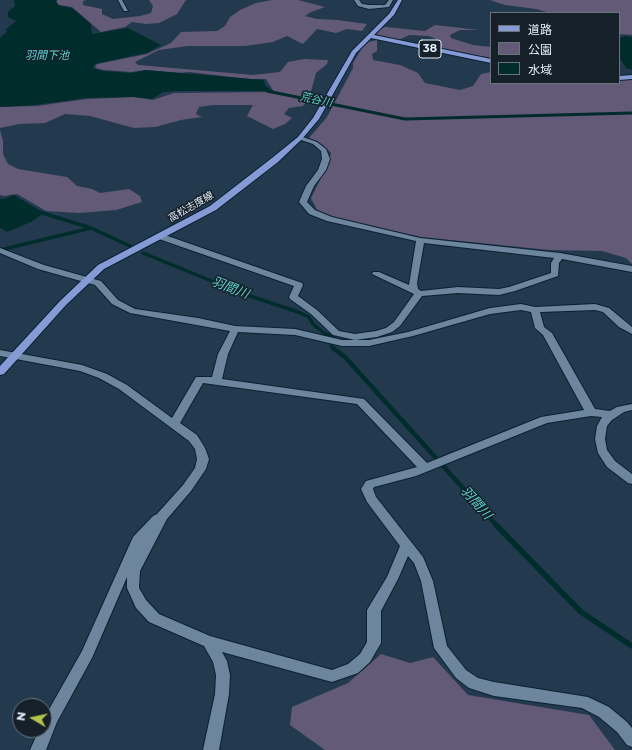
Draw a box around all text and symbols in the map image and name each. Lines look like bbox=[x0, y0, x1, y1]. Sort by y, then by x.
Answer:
legend bbox=[490, 12, 620, 84]
text: 道路 bbox=[528, 22, 552, 37]
road number: 38 bbox=[419, 40, 441, 58]
text: 公園 bbox=[528, 42, 552, 57]
water label: 羽間下池 bbox=[25, 49, 69, 63]
text: 水域 bbox=[528, 62, 552, 77]
water label: 荒谷川 bbox=[298, 90, 334, 110]
street label: 高松志度線 bbox=[166, 189, 216, 225]
water label: 羽間川 bbox=[209, 274, 251, 302]
water label: 羽間川 bbox=[457, 483, 495, 523]
north arrow bbox=[12, 698, 52, 738]
text: N bbox=[14, 711, 29, 722]

